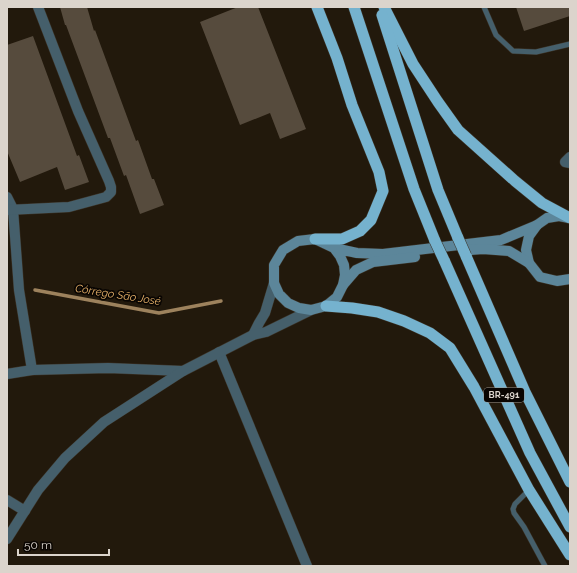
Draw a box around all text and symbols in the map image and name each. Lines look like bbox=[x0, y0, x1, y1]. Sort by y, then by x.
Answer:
water label: Córrego São José bbox=[74, 282, 162, 308]
road number: BR-491 bbox=[484, 388, 524, 402]
scale bar bbox=[18, 531, 109, 557]
text: 50 m bbox=[24, 538, 52, 552]

